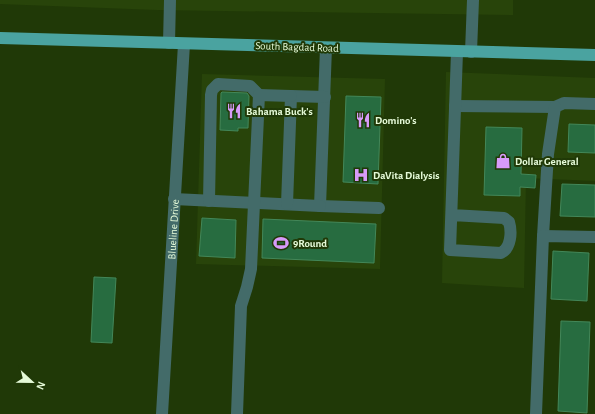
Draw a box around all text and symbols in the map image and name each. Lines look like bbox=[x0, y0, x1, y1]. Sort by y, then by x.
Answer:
street label: South Bagdad Road bbox=[255, 40, 339, 54]
restaurant icon: Bahama Buck's bbox=[225, 102, 243, 120]
place label: Bahama Buck's bbox=[246, 106, 313, 117]
restaurant icon: Domino's bbox=[354, 111, 372, 129]
place label: Domino's bbox=[375, 115, 417, 126]
shop icon: Dollar General bbox=[494, 152, 512, 170]
place label: Dollar General bbox=[515, 156, 579, 167]
hospital icon: DaVita Dialysis bbox=[352, 166, 370, 184]
place label: DaVita Dialysis bbox=[373, 170, 439, 181]
street label: Blueline Drive bbox=[166, 199, 180, 260]
sports icon: 9Round bbox=[272, 234, 290, 252]
place label: 9Round bbox=[293, 238, 327, 249]
north arrow bbox=[12, 362, 52, 402]
text: N bbox=[34, 380, 47, 391]

